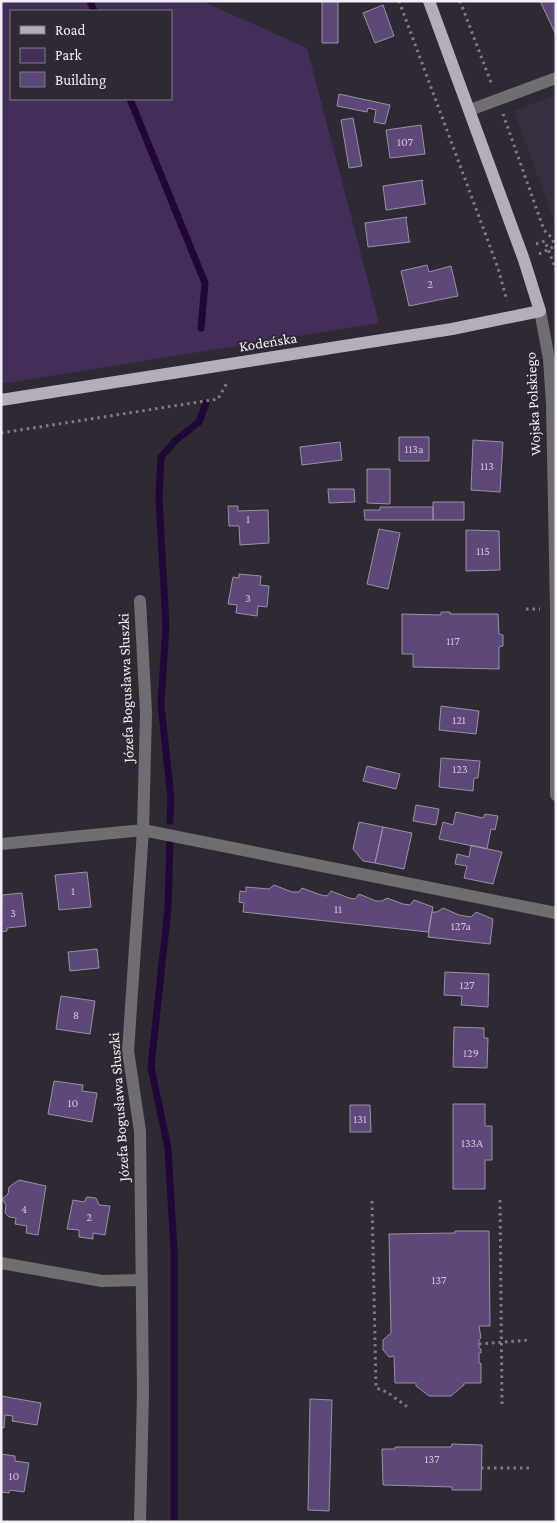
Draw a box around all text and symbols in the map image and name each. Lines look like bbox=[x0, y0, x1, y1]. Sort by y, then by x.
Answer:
legend bbox=[10, 10, 172, 100]
text: Road bbox=[55, 22, 86, 38]
text: Park bbox=[55, 47, 82, 63]
text: Building bbox=[55, 72, 106, 89]
house number: 107 bbox=[397, 135, 413, 149]
house number: 2 bbox=[427, 277, 433, 291]
street label: Kodeńska bbox=[238, 330, 298, 354]
street label: Wojska Polskiego bbox=[522, 352, 545, 456]
house number: 113a bbox=[404, 442, 424, 456]
house number: 113 bbox=[480, 459, 494, 473]
house number: 1 bbox=[246, 512, 250, 526]
house number: 115 bbox=[476, 544, 490, 558]
house number: 3 bbox=[245, 591, 251, 605]
street label: Józefa Bogusława Słuszki bbox=[115, 613, 138, 765]
house number: 117 bbox=[446, 634, 460, 648]
house number: 121 bbox=[452, 713, 466, 727]
house number: 123 bbox=[452, 762, 468, 776]
house number: 1 bbox=[71, 884, 75, 898]
house number: 11 bbox=[334, 902, 342, 916]
house number: 3 bbox=[10, 906, 16, 920]
house number: 127a bbox=[451, 919, 472, 933]
house number: 127 bbox=[459, 978, 475, 992]
house number: 8 bbox=[73, 1008, 79, 1022]
street label: Józefa Bogusława Słuszki bbox=[106, 1032, 133, 1184]
house number: 129 bbox=[463, 1046, 479, 1060]
house number: 10 bbox=[68, 1096, 79, 1110]
house number: 131 bbox=[353, 1112, 367, 1126]
house number: 133A bbox=[461, 1136, 483, 1150]
house number: 4 bbox=[21, 1202, 27, 1216]
house number: 2 bbox=[86, 1210, 92, 1224]
house number: 137 bbox=[431, 1273, 447, 1287]
house number: 137 bbox=[424, 1452, 440, 1466]
house number: 10 bbox=[9, 1469, 20, 1483]

